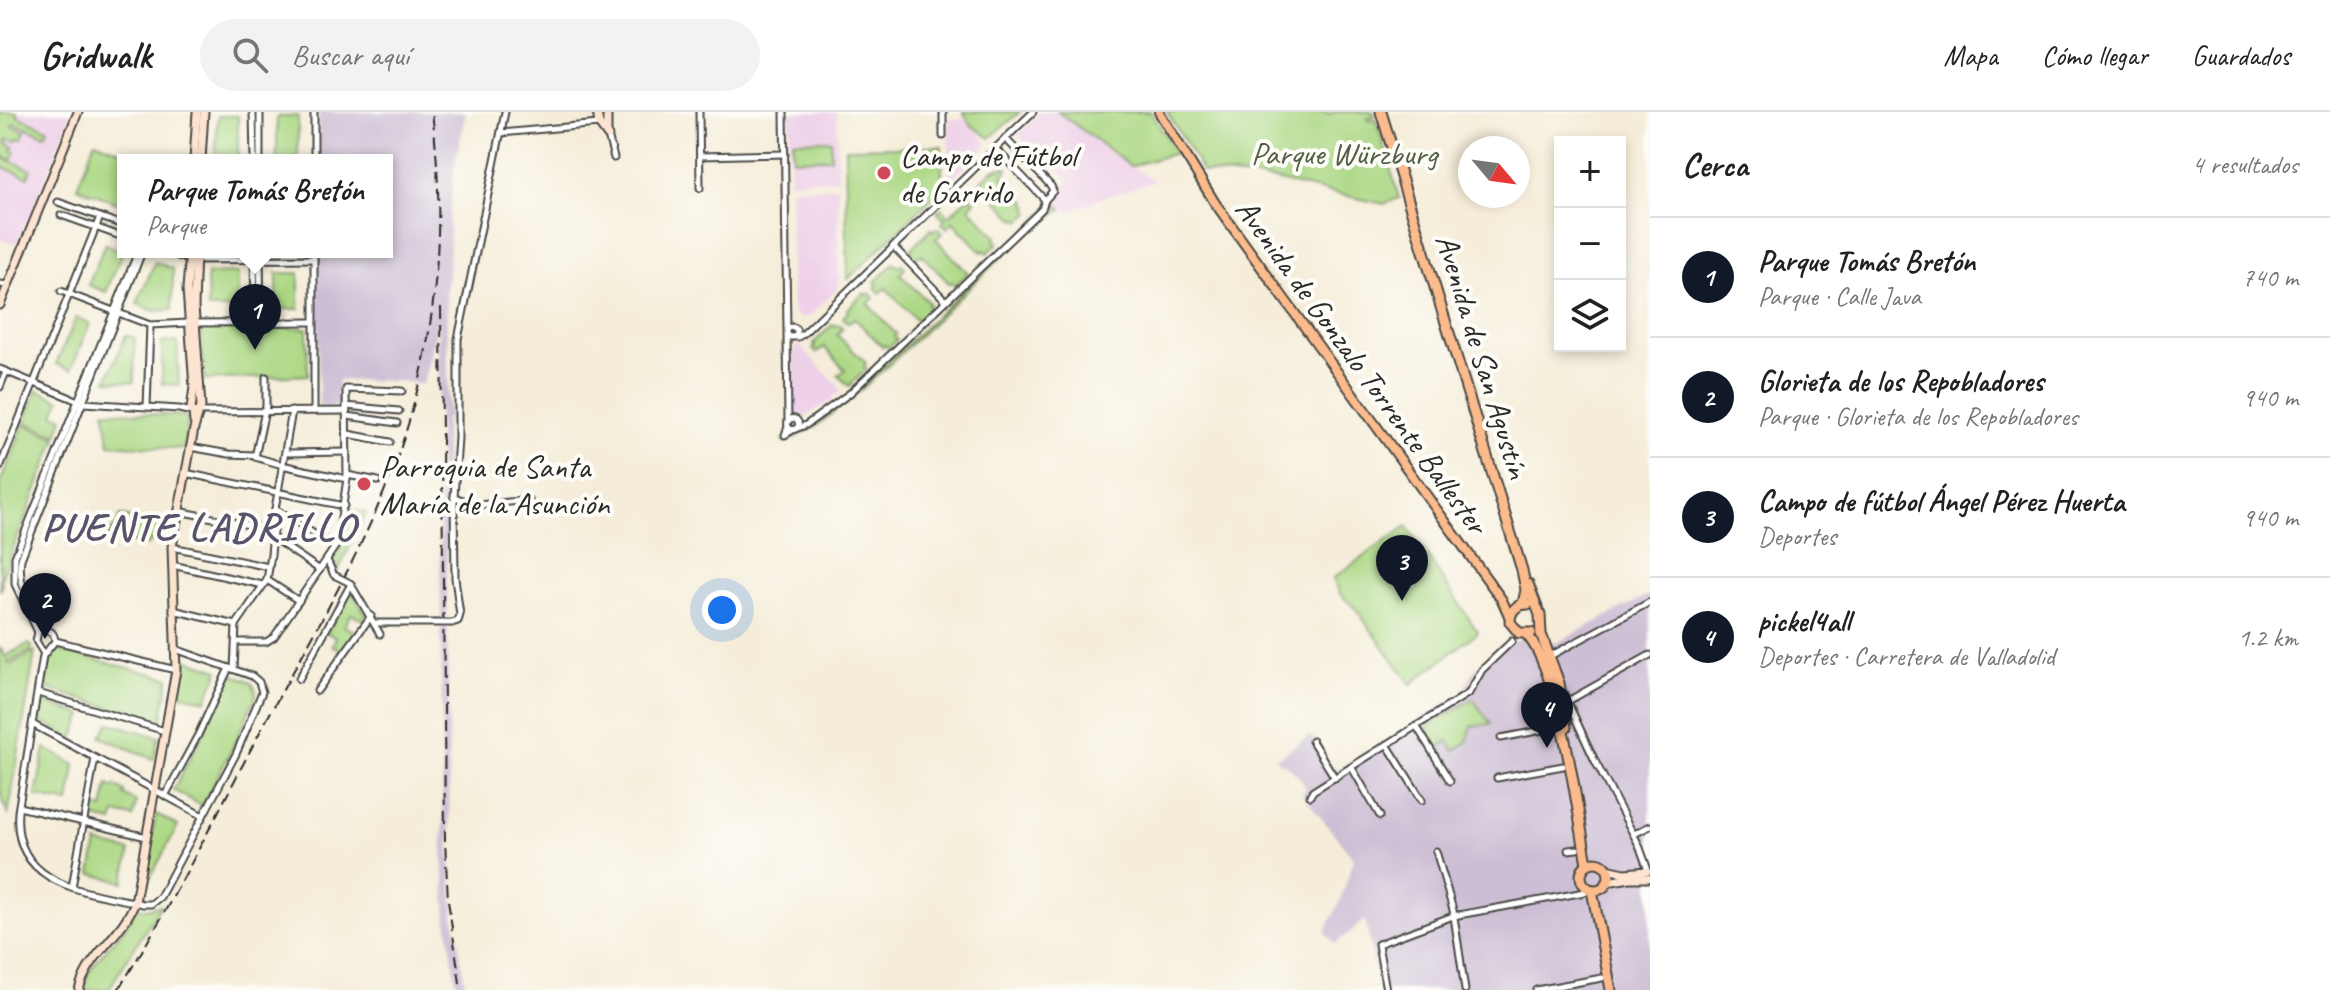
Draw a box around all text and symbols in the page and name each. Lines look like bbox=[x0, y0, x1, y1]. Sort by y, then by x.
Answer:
search box bbox=[200, 19, 760, 91]
text: Gridwalk bbox=[40, 32, 152, 79]
icon: search bbox=[228, 33, 272, 77]
text: Buscar aquí bbox=[292, 36, 409, 74]
text: Mapa bbox=[1943, 38, 1998, 73]
text: Cómo llegar bbox=[2042, 38, 2148, 73]
text: Guardados bbox=[2192, 38, 2290, 73]
park label: Parque Würzburg bbox=[1251, 133, 1440, 174]
place label: Campo de Fútbol de Garrido bbox=[900, 135, 1082, 213]
north arrow bbox=[1458, 136, 1530, 208]
map controls bbox=[1554, 136, 1626, 352]
button: + bbox=[1554, 136, 1626, 208]
text: Cerca bbox=[1682, 143, 1748, 186]
text: 4 resultados bbox=[2192, 148, 2298, 181]
popup bbox=[117, 154, 393, 258]
marker: Campo de Fútbol de Garrido bbox=[875, 164, 893, 182]
text: Parque Tomás Bretón bbox=[146, 171, 364, 209]
street label: Avenida de Gonzalo Torrente Ballester bbox=[1226, 191, 1499, 545]
button: − bbox=[1554, 208, 1626, 280]
text: Parque bbox=[146, 209, 206, 242]
street label: Avenida de San Agustín bbox=[1426, 229, 1540, 485]
text: Parque Tomás Bretón bbox=[1758, 242, 1975, 280]
text: 1 bbox=[1702, 261, 1714, 294]
text: 740 m bbox=[2242, 261, 2298, 294]
button: layers bbox=[1554, 280, 1626, 352]
text: Parque · Calle Java bbox=[1758, 280, 1921, 313]
pin: 1 bbox=[229, 284, 281, 350]
text: Glorieta de los Repobladores bbox=[1758, 362, 2044, 400]
text: 2 bbox=[1702, 381, 1714, 414]
text: 940 m bbox=[2242, 381, 2298, 414]
text: Parque · Glorieta de los Repobladores bbox=[1758, 400, 2078, 433]
place label: Parroquia de Santa María de la Asunción bbox=[380, 446, 611, 524]
marker: Parroquia de Santa María de la Asunción bbox=[355, 475, 373, 493]
text: Campo de fútbol Ángel Pérez Huerta bbox=[1758, 482, 2125, 520]
text: 3 bbox=[1702, 501, 1714, 534]
text: 940 m bbox=[2242, 501, 2298, 534]
district label: PUENTE LADRILLO bbox=[41, 502, 359, 552]
text: Deportes bbox=[1758, 520, 1836, 553]
pin: 3 bbox=[1376, 535, 1428, 601]
pin: 2 bbox=[19, 573, 71, 639]
your location bbox=[702, 590, 742, 630]
text: pickel4all bbox=[1758, 602, 1850, 640]
text: 4 bbox=[1702, 621, 1714, 654]
text: 1.2 km bbox=[2238, 621, 2298, 654]
text: Deportes · Carretera de Valladolid bbox=[1758, 640, 2055, 673]
pin: 4 bbox=[1521, 682, 1573, 748]

